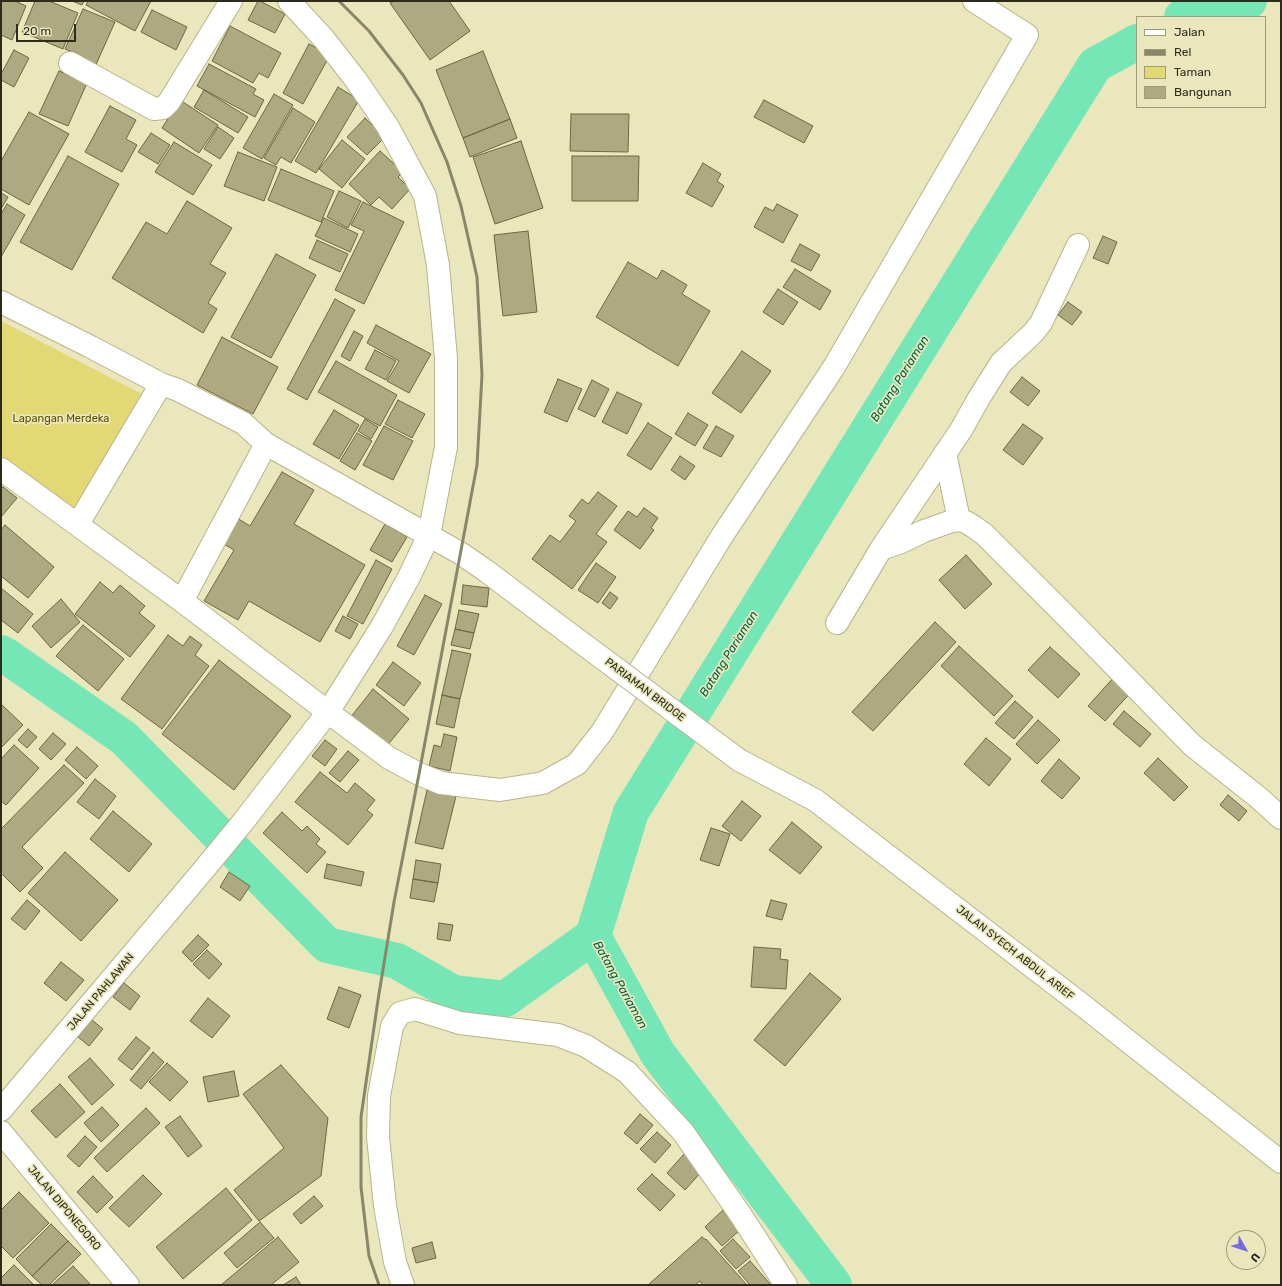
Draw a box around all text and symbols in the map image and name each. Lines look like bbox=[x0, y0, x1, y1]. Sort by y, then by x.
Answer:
scale bar bbox=[18, 16, 78, 42]
legend bbox=[1136, 16, 1266, 108]
text: 20 m bbox=[23, 24, 51, 38]
text: Jalan bbox=[1174, 25, 1205, 39]
text: Rel bbox=[1174, 45, 1191, 59]
text: Taman bbox=[1174, 65, 1211, 79]
text: Bangunan bbox=[1174, 85, 1231, 99]
water label: Batang Pariaman bbox=[868, 333, 932, 425]
park label: Lapangan Merdeka bbox=[13, 412, 109, 426]
water label: Batang Pariaman bbox=[697, 608, 761, 700]
street label: PARIAMAN BRIDGE bbox=[602, 655, 688, 725]
street label: JALAN SYECH ABDUL ARIEF bbox=[953, 903, 1077, 1003]
water label: Batang Pariaman bbox=[590, 938, 650, 1032]
street label: JALAN PAHLAWAN bbox=[65, 951, 137, 1033]
street label: JALAN DIPONEGORO bbox=[25, 1163, 103, 1253]
north arrow bbox=[1226, 1230, 1266, 1270]
text: U bbox=[1247, 1250, 1263, 1264]

